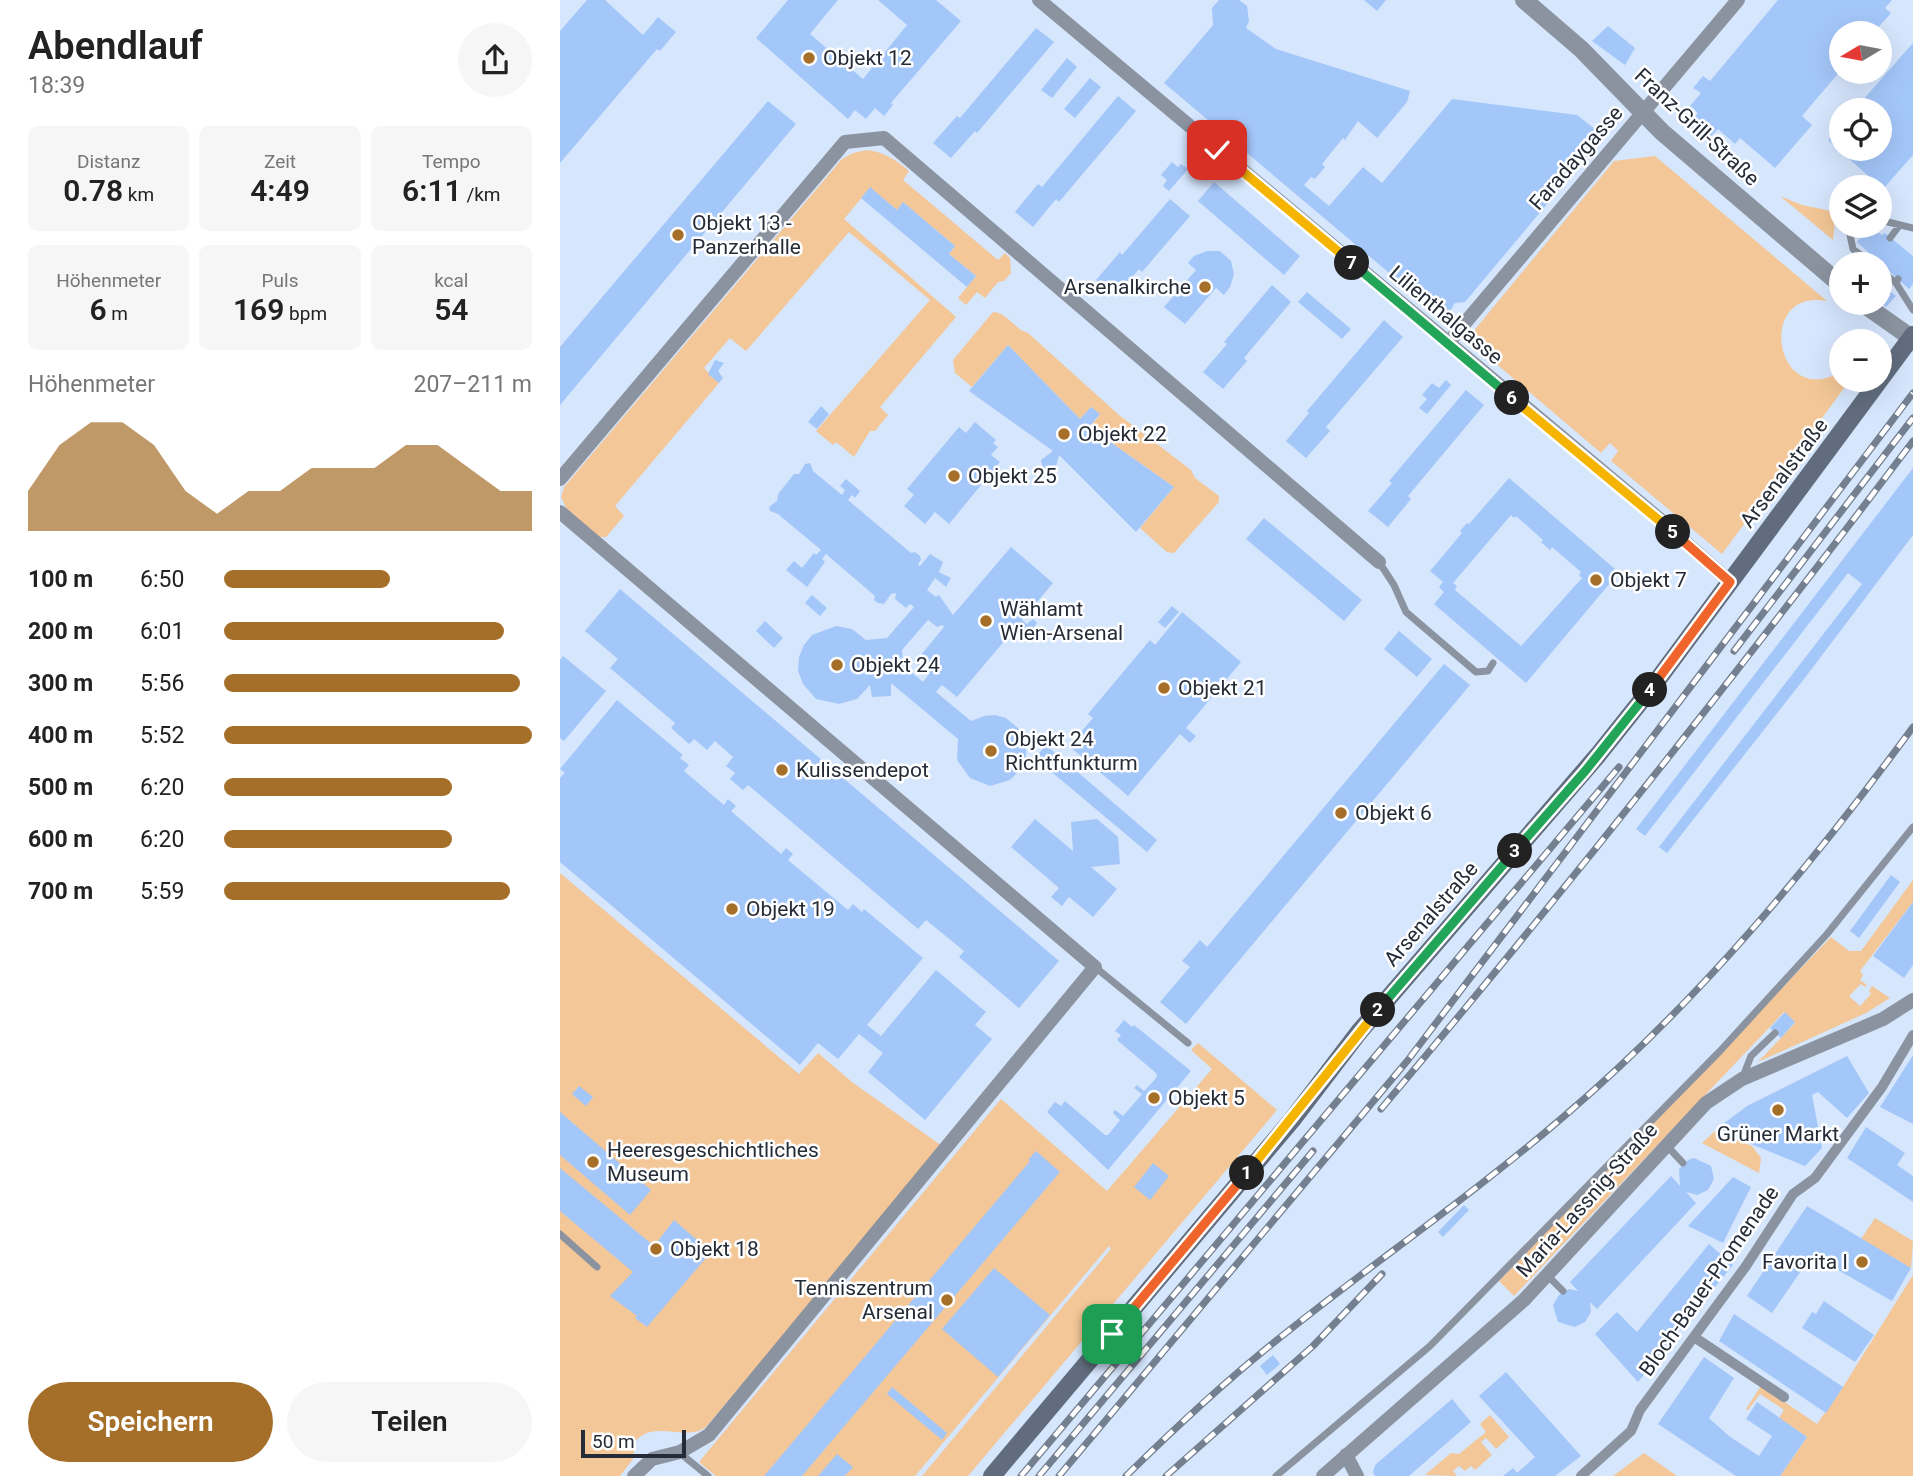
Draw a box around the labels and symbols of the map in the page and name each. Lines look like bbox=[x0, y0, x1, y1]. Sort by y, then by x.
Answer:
north arrow bbox=[1829, 21, 1892, 84]
place label: Objekt 12 bbox=[823, 46, 912, 70]
marker: Objekt 12 bbox=[801, 50, 817, 66]
street label: Franz-Grill-Straße bbox=[1630, 63, 1764, 191]
street label: Faradaygasse bbox=[1524, 101, 1628, 215]
pin bbox=[1187, 120, 1247, 180]
place label: Objekt 13 - Panzerhalle bbox=[692, 211, 801, 259]
marker: Objekt 13 - Panzerhalle bbox=[670, 227, 686, 243]
pin: 7 bbox=[1334, 246, 1370, 280]
street label: Lilienthalgasse bbox=[1385, 261, 1507, 369]
place label: Arsenalkirche bbox=[1064, 275, 1191, 299]
marker: Arsenalkirche bbox=[1197, 279, 1213, 295]
pin: 6 bbox=[1494, 380, 1530, 416]
street label: Arsenalstraße bbox=[1735, 414, 1833, 532]
place label: Objekt 22 bbox=[1078, 422, 1167, 446]
marker: Objekt 22 bbox=[1056, 426, 1072, 442]
place label: Objekt 25 bbox=[968, 464, 1057, 488]
marker: Objekt 25 bbox=[946, 468, 962, 484]
pin: 5 bbox=[1656, 514, 1690, 550]
place label: Objekt 7 bbox=[1610, 568, 1687, 592]
marker: Objekt 7 bbox=[1588, 572, 1604, 588]
place label: Wählamt Wien-Arsenal bbox=[1000, 597, 1123, 645]
marker: Wählamt Wien-Arsenal bbox=[978, 613, 994, 629]
place label: Objekt 24 bbox=[851, 653, 940, 677]
marker: Objekt 24 bbox=[829, 657, 845, 673]
pin: 4 bbox=[1632, 672, 1668, 708]
place label: Objekt 21 bbox=[1178, 676, 1267, 700]
marker: Objekt 21 bbox=[1156, 680, 1172, 696]
place label: Objekt 24 Richtfunkturm bbox=[1005, 727, 1138, 775]
marker: Objekt 24 Richtfunkturm bbox=[983, 743, 999, 759]
place label: Kulissendepot bbox=[796, 758, 929, 782]
marker: Kulissendepot bbox=[774, 762, 790, 778]
place label: Objekt 6 bbox=[1355, 801, 1432, 825]
marker: Objekt 6 bbox=[1333, 805, 1349, 821]
pin: 3 bbox=[1497, 834, 1532, 868]
street label: Arsenalstraße bbox=[1379, 857, 1483, 971]
place label: Objekt 19 bbox=[746, 897, 835, 921]
marker: Objekt 19 bbox=[724, 901, 740, 917]
pin: 2 bbox=[1360, 992, 1396, 1028]
place label: Objekt 5 bbox=[1168, 1086, 1245, 1110]
marker: Objekt 5 bbox=[1146, 1090, 1162, 1106]
marker: Grüner Markt bbox=[1770, 1102, 1786, 1118]
street label: Maria-Lassnig-Straße bbox=[1511, 1118, 1663, 1282]
place label: Grüner Markt bbox=[1717, 1122, 1839, 1146]
place label: Heeresgeschichtliches Museum bbox=[607, 1138, 819, 1186]
marker: Heeresgeschichtliches Museum bbox=[585, 1154, 601, 1170]
pin: 1 bbox=[1230, 1156, 1264, 1190]
street label: Bloch-Bauer-Promenade bbox=[1634, 1181, 1784, 1381]
place label: Objekt 18 bbox=[670, 1237, 759, 1261]
marker: Objekt 18 bbox=[648, 1241, 664, 1257]
place label: Favorita I bbox=[1762, 1250, 1848, 1274]
marker: Favorita I bbox=[1854, 1254, 1870, 1270]
place label: Tenniszentrum Arsenal bbox=[794, 1276, 933, 1324]
marker: Tenniszentrum Arsenal bbox=[939, 1292, 955, 1308]
pin bbox=[1082, 1304, 1142, 1364]
scale bar bbox=[581, 1427, 686, 1459]

